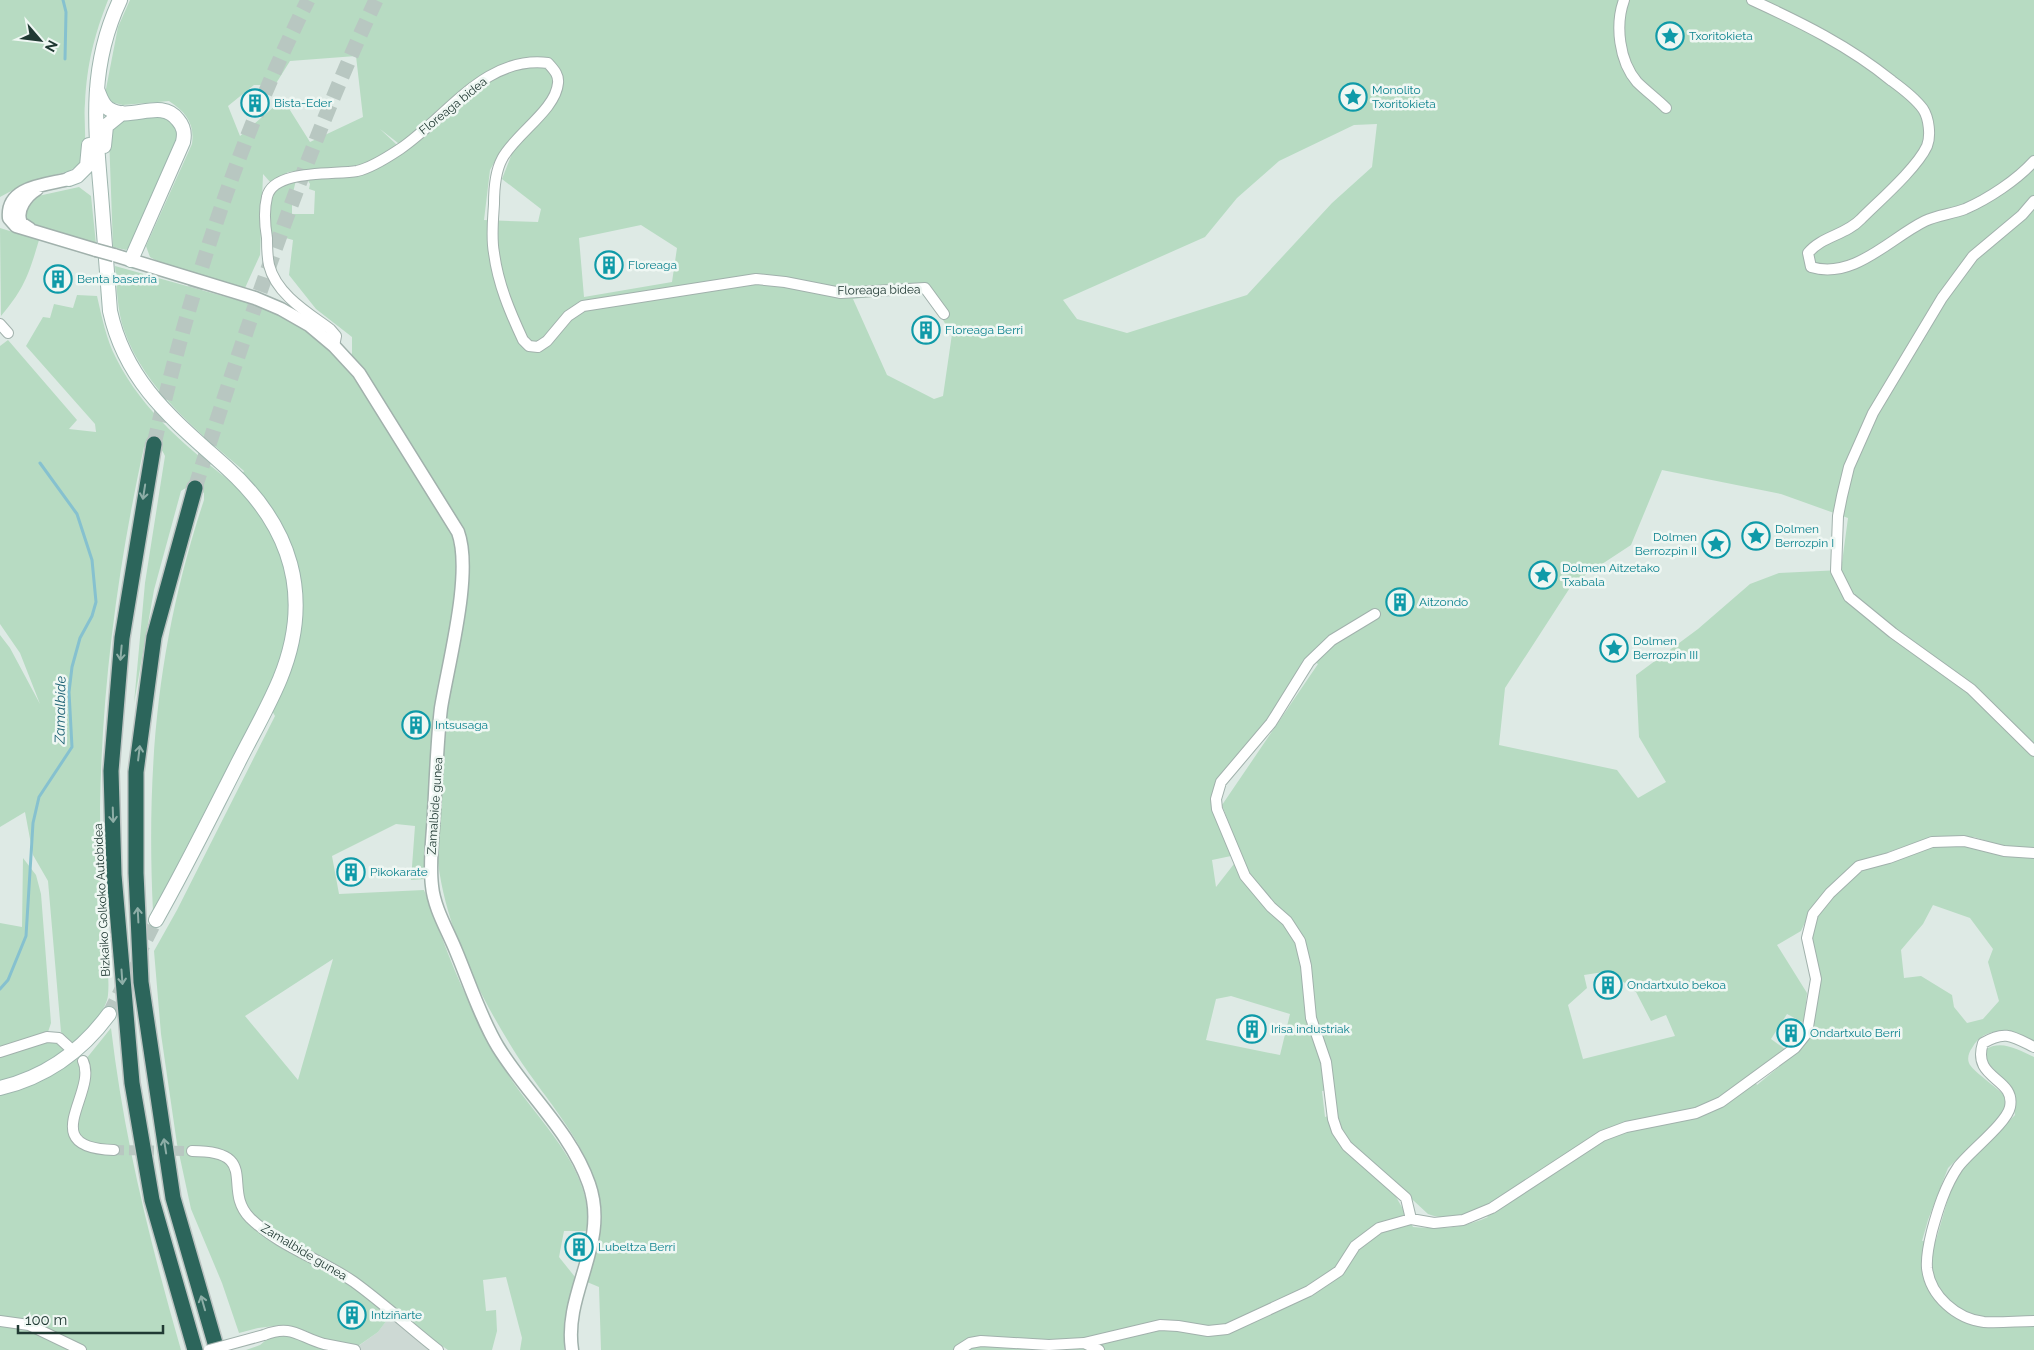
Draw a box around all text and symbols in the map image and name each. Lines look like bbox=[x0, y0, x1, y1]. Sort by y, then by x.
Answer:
north arrow bbox=[15, 15, 65, 65]
place icon: Txoritokieta bbox=[1655, 21, 1685, 51]
place label: Txoritokieta bbox=[1689, 29, 1753, 43]
text: N bbox=[42, 38, 61, 55]
street label: Floreaga bidea bbox=[416, 74, 490, 138]
place icon: Monolito Txoritokieta bbox=[1338, 82, 1368, 112]
place label: Monolito Txoritokieta bbox=[1372, 83, 1436, 111]
building icon: Bista-Eder bbox=[240, 88, 270, 118]
place label: Bista-Eder bbox=[274, 96, 333, 110]
building icon: Floreaga bbox=[594, 250, 624, 280]
place label: Floreaga bbox=[628, 258, 677, 272]
building icon: Benta baserria bbox=[43, 264, 73, 294]
place label: Benta baserria bbox=[77, 272, 157, 286]
street label: Floreaga bidea bbox=[837, 282, 921, 298]
building icon: Floreaga Berri bbox=[911, 315, 941, 345]
place label: Floreaga Berri bbox=[945, 323, 1023, 337]
one-way arrow bbox=[139, 484, 149, 500]
place icon: Dolmen Berrozpin I bbox=[1741, 521, 1771, 551]
place label: Dolmen Berrozpin I bbox=[1775, 522, 1834, 550]
place icon: Dolmen Berrozpin II bbox=[1701, 529, 1731, 559]
place label: Dolmen Berrozpin II bbox=[1635, 530, 1697, 558]
place icon: Dolmen Aitzetako Txabala bbox=[1528, 560, 1558, 590]
place label: Dolmen Aitzetako Txabala bbox=[1562, 561, 1660, 589]
building icon: Aitzondo bbox=[1385, 587, 1415, 617]
place label: Aitzondo bbox=[1419, 595, 1468, 609]
place icon: Dolmen Berrozpin III bbox=[1599, 633, 1629, 663]
place label: Dolmen Berrozpin III bbox=[1633, 634, 1698, 662]
one-way arrow bbox=[116, 644, 126, 660]
water label: Zamalbide bbox=[51, 675, 69, 745]
building icon: Intsusaga bbox=[401, 710, 431, 740]
place label: Intsusaga bbox=[435, 718, 488, 732]
one-way arrow bbox=[134, 745, 144, 761]
street label: Zamalbide gunea bbox=[425, 757, 445, 855]
one-way arrow bbox=[108, 807, 117, 823]
street label: Bizkaiko Golkoko Autobidea bbox=[91, 823, 113, 977]
building icon: Pikokarate bbox=[336, 857, 366, 887]
place label: Pikokarate bbox=[370, 865, 428, 879]
one-way arrow bbox=[134, 907, 143, 923]
one-way arrow bbox=[117, 969, 127, 985]
building icon: Ondartxulo bekoa bbox=[1593, 970, 1623, 1000]
place label: Ondartxulo bekoa bbox=[1627, 978, 1726, 992]
building icon: Irisa industriak bbox=[1237, 1014, 1267, 1044]
building icon: Ondartxulo Berri bbox=[1776, 1018, 1806, 1048]
place label: Irisa industriak bbox=[1271, 1022, 1351, 1036]
place label: Ondartxulo Berri bbox=[1810, 1026, 1901, 1040]
one-way arrow bbox=[159, 1138, 169, 1154]
street label: Zamalbide gunea bbox=[259, 1221, 349, 1283]
building icon: Lubeltza Berri bbox=[564, 1232, 594, 1262]
place label: Lubeltza Berri bbox=[598, 1240, 675, 1254]
one-way arrow bbox=[198, 1296, 208, 1312]
building icon: Intziñarte bbox=[337, 1300, 367, 1330]
scale bar bbox=[18, 1302, 162, 1334]
place label: Intziñarte bbox=[371, 1308, 422, 1322]
text: 100 m bbox=[25, 1311, 67, 1329]

